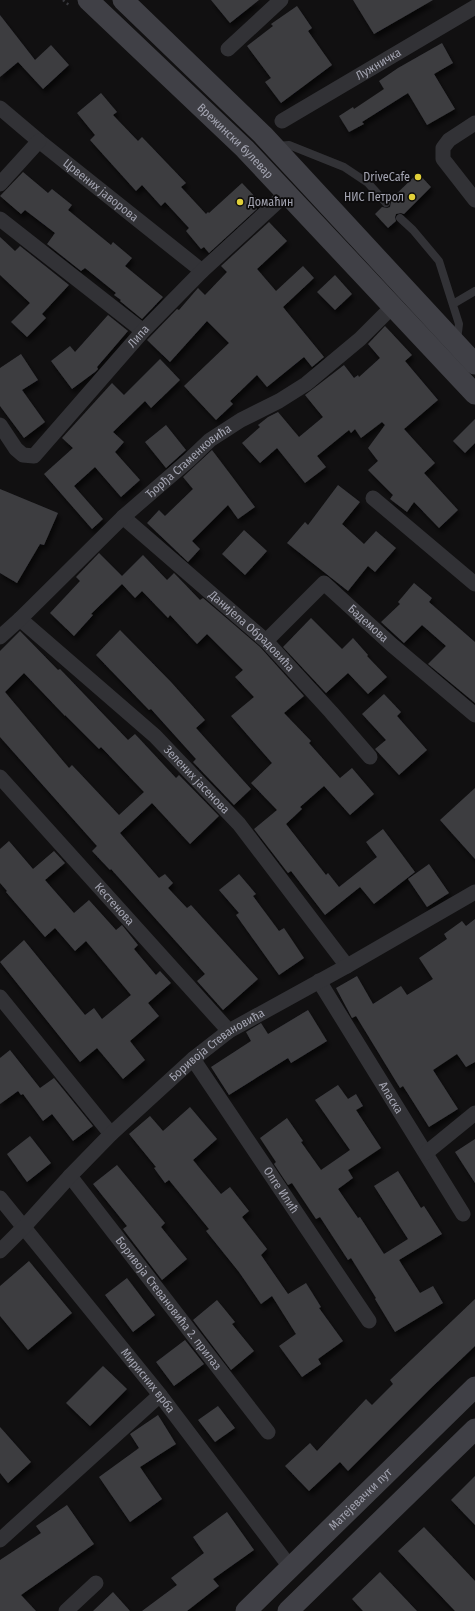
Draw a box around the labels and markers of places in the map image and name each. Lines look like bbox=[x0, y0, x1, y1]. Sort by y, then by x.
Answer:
place label: DriveCafe bbox=[363, 170, 410, 184]
marker: DriveCafe bbox=[413, 172, 423, 182]
place label: НИС Петрол bbox=[344, 190, 404, 204]
marker: НИС Петрол bbox=[407, 192, 417, 202]
place label: Домаћин bbox=[247, 195, 293, 209]
marker: Домаћин bbox=[235, 197, 245, 207]

